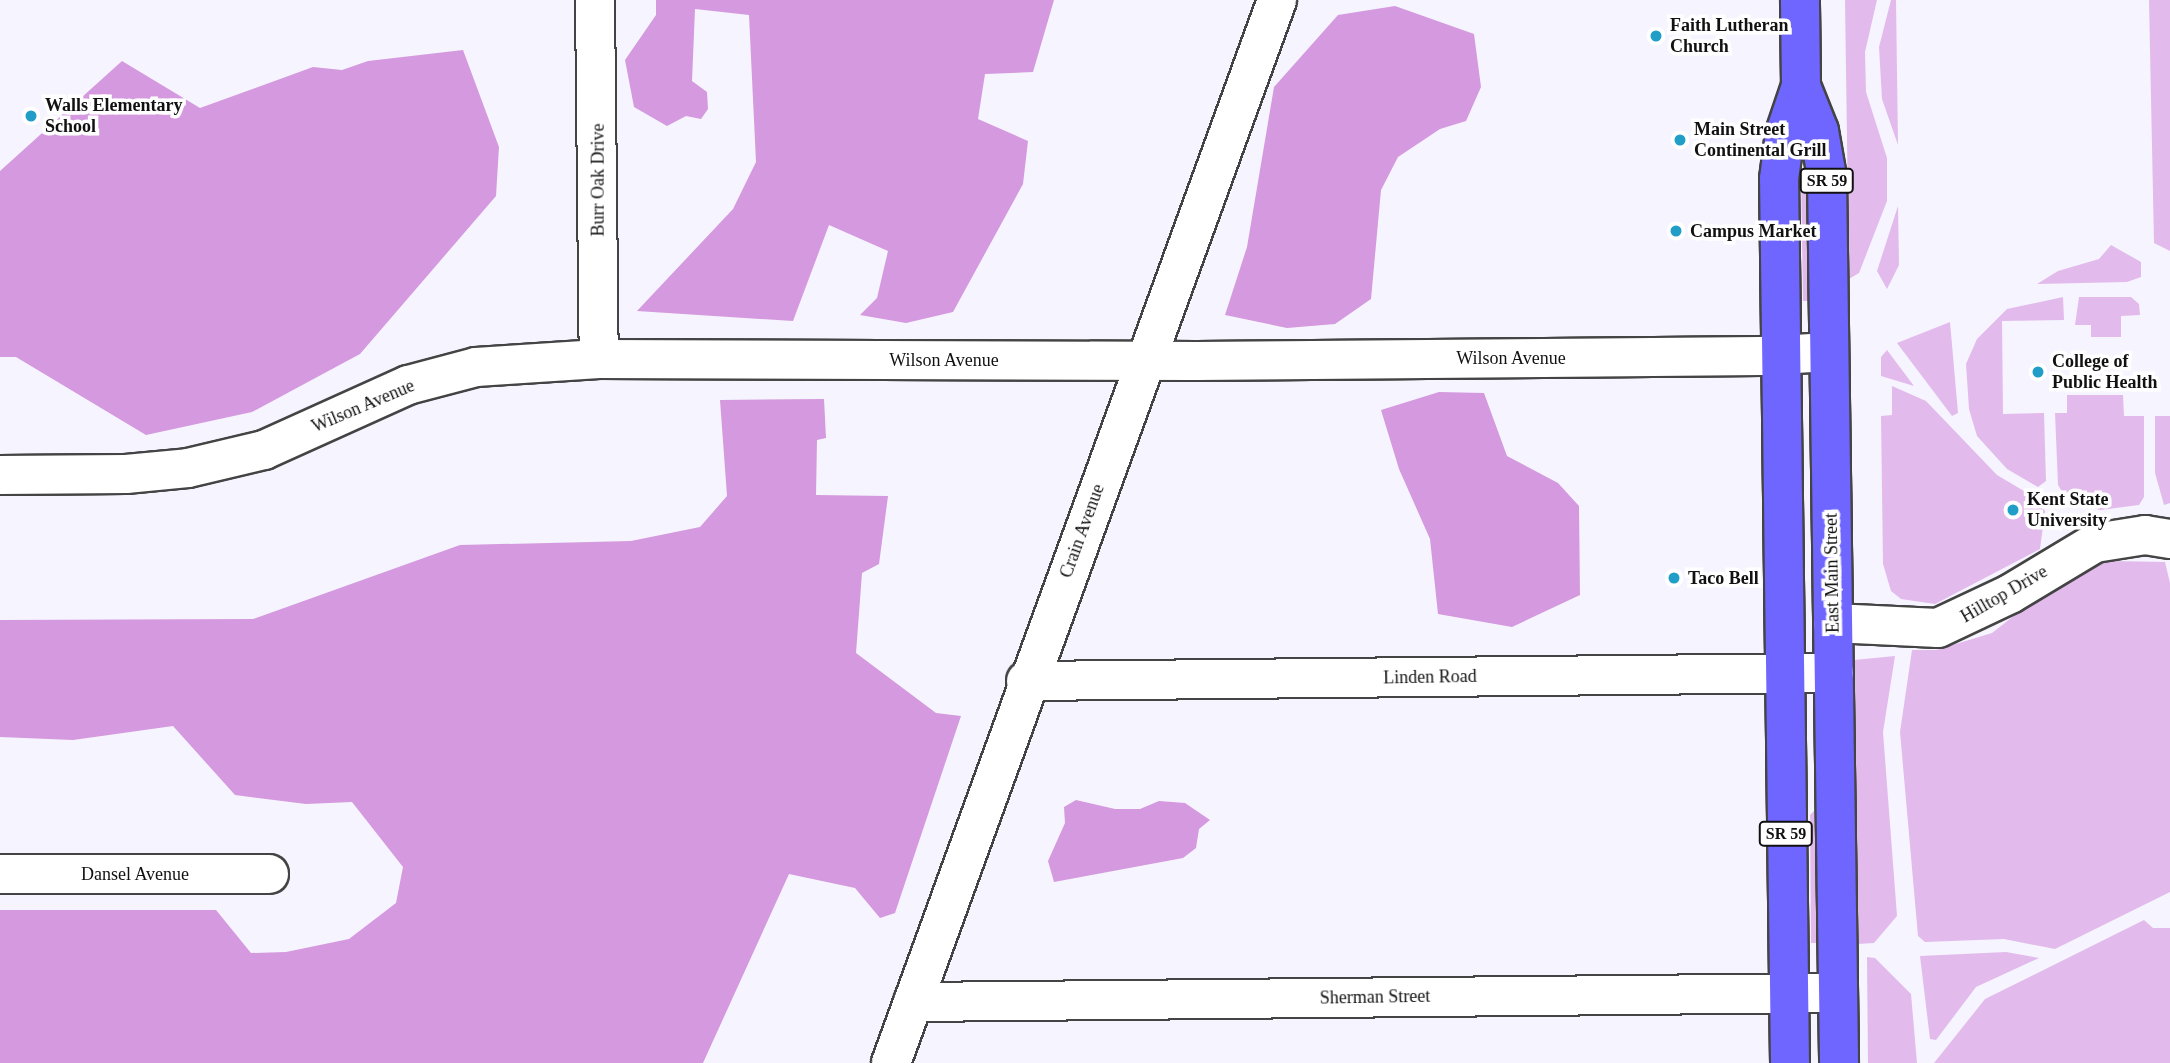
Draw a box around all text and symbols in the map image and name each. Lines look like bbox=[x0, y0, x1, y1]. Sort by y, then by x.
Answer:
place label: Faith Lutheran Church bbox=[1670, 15, 1789, 58]
marker: Faith Lutheran Church bbox=[1648, 28, 1664, 44]
place label: Walls Elementary School bbox=[45, 95, 182, 138]
marker: Walls Elementary School bbox=[23, 108, 39, 124]
place label: Main Street Continental Grill bbox=[1694, 119, 1827, 162]
street label: Burr Oak Drive bbox=[587, 124, 609, 236]
marker: Main Street Continental Grill bbox=[1672, 132, 1688, 148]
road number: SR 59 bbox=[1799, 168, 1855, 194]
place label: Campus Market bbox=[1690, 220, 1816, 242]
marker: Campus Market bbox=[1668, 223, 1684, 239]
street label: Wilson Avenue bbox=[1456, 347, 1566, 369]
street label: Wilson Avenue bbox=[889, 349, 999, 371]
place label: College of Public Health bbox=[2052, 351, 2158, 394]
marker: College of Public Health bbox=[2030, 364, 2046, 380]
street label: Wilson Avenue bbox=[308, 374, 418, 438]
street label: Crain Avenue bbox=[1055, 481, 1109, 581]
place label: Kent State University bbox=[2027, 489, 2108, 532]
marker: Kent State University bbox=[2005, 502, 2021, 518]
street label: East Main Street bbox=[1820, 513, 1844, 633]
street label: Hilltop Drive bbox=[1957, 561, 2051, 627]
place label: Taco Bell bbox=[1688, 567, 1759, 589]
marker: Taco Bell bbox=[1666, 570, 1682, 586]
street label: Linden Road bbox=[1383, 665, 1477, 689]
road number: SR 59 bbox=[1758, 821, 1814, 846]
street label: Dansel Avenue bbox=[80, 863, 190, 885]
street label: Sherman Street bbox=[1320, 985, 1430, 1009]

